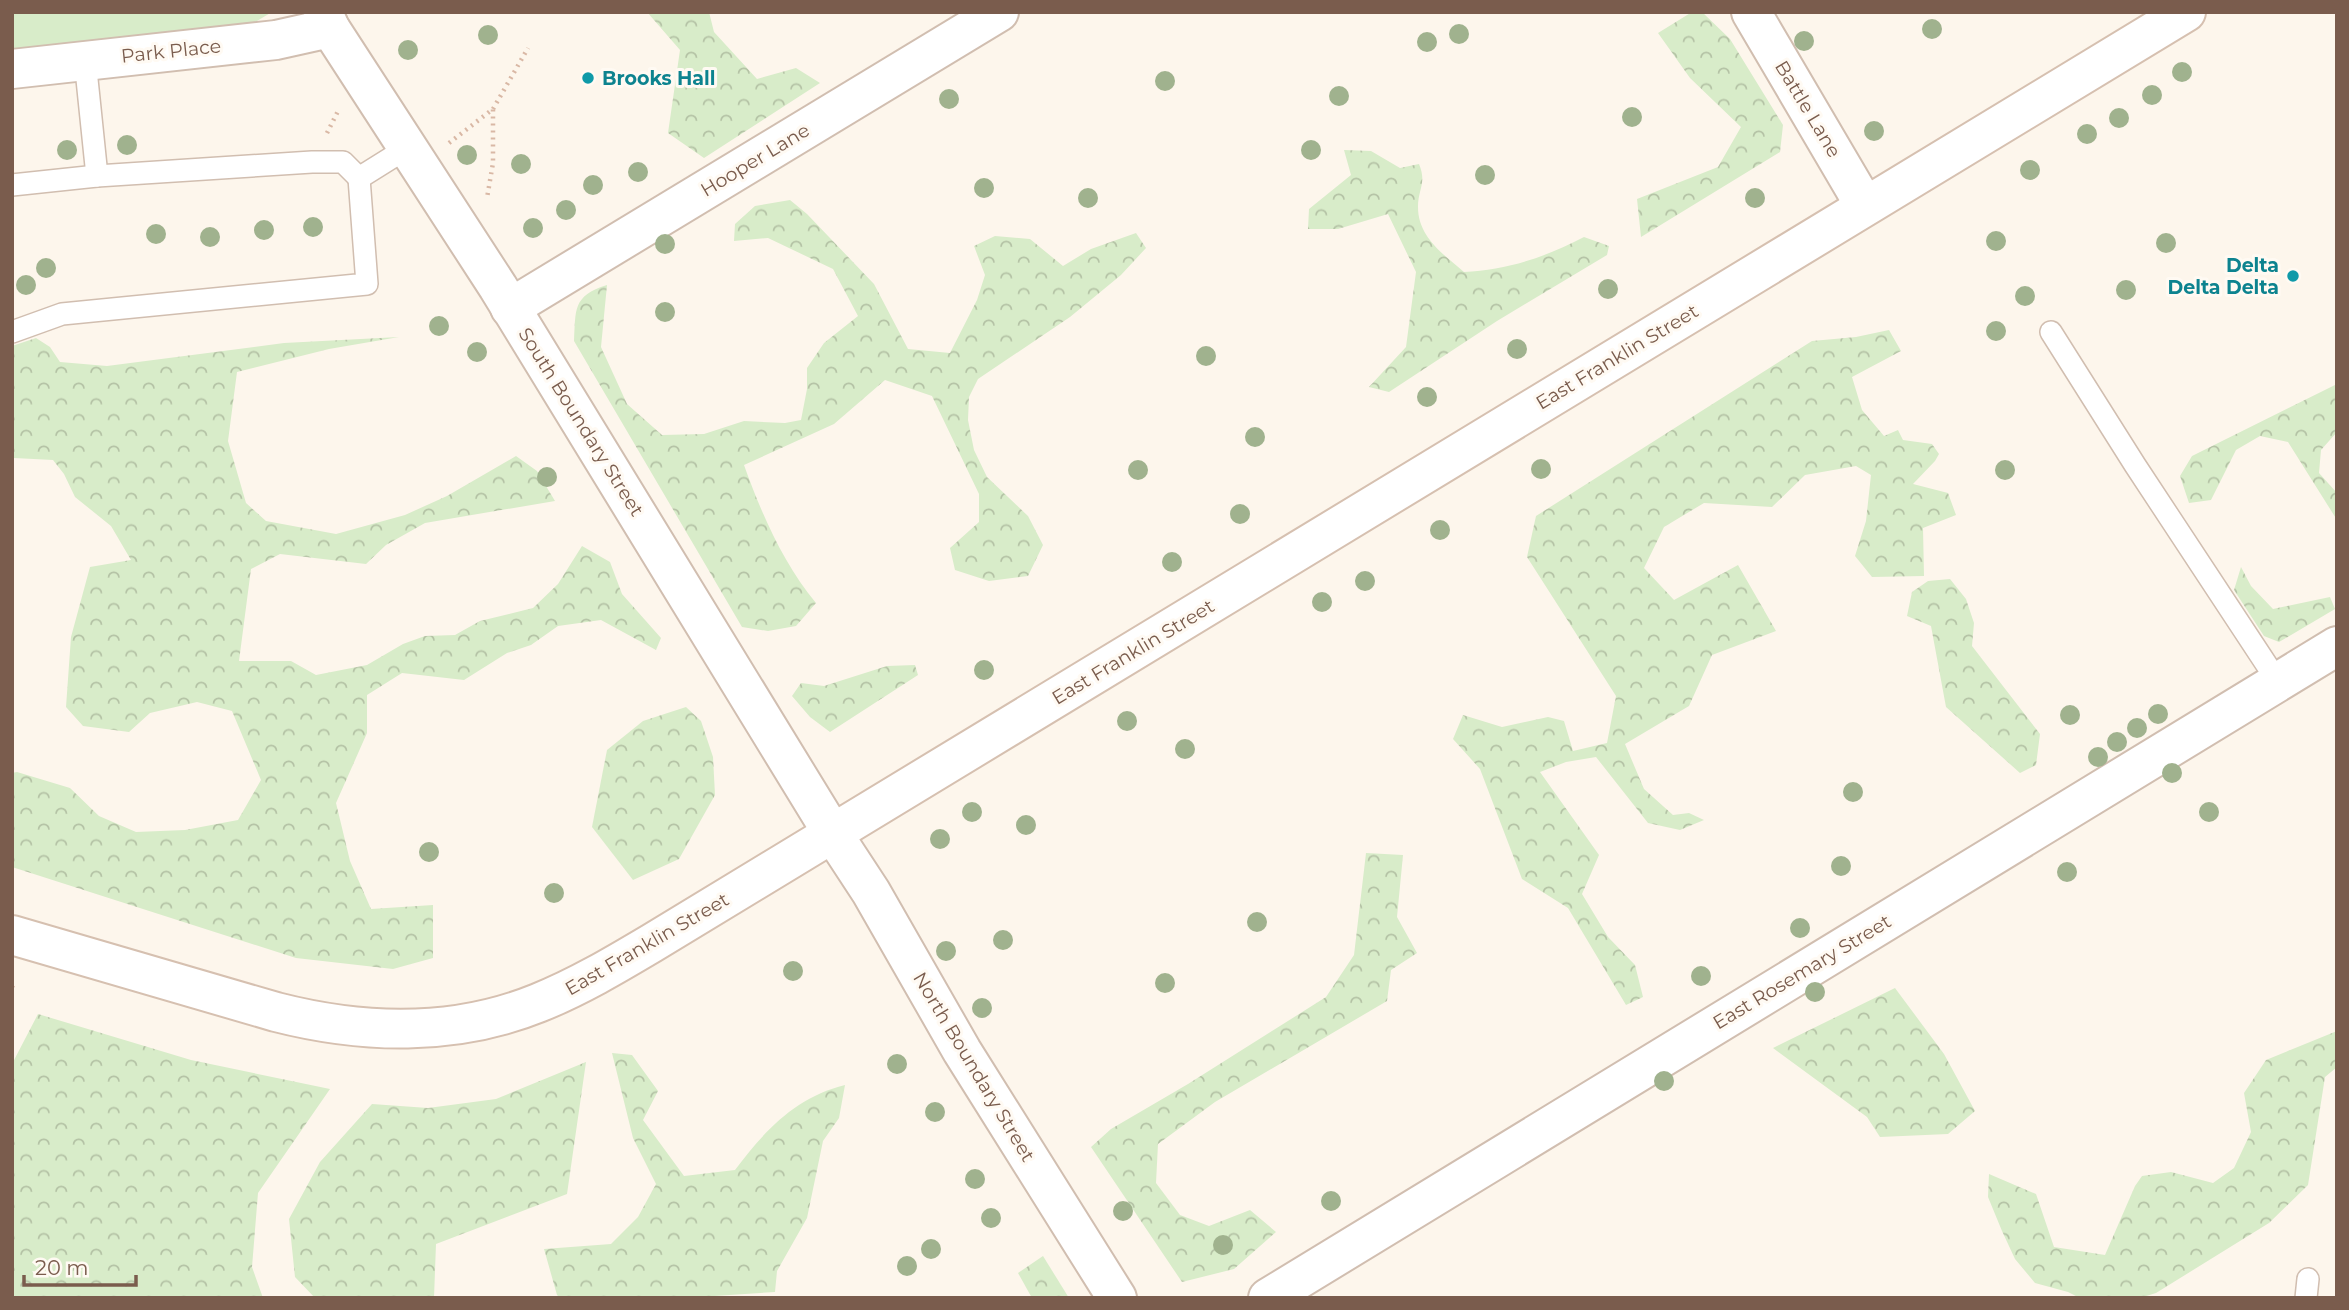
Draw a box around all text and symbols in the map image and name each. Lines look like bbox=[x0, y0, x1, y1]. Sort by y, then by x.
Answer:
street label: Park Place bbox=[120, 34, 222, 68]
street label: Battle Lane bbox=[1770, 56, 1846, 162]
place label: Brooks Hall bbox=[602, 67, 716, 90]
marker: Brooks Hall bbox=[580, 70, 596, 86]
street label: Hooper Lane bbox=[696, 118, 814, 202]
place label: Delta Delta Delta bbox=[2168, 254, 2279, 299]
marker: Delta Delta Delta bbox=[2285, 268, 2301, 284]
street label: East Franklin Street bbox=[1532, 299, 1703, 415]
street label: South Boundary Street bbox=[513, 323, 649, 521]
street label: East Franklin Street bbox=[1048, 594, 1219, 710]
street label: East Franklin Street bbox=[561, 888, 733, 1000]
street label: East Rosemary Street bbox=[1709, 910, 1895, 1034]
street label: North Boundary Street bbox=[908, 968, 1040, 1166]
scale bar bbox=[24, 1244, 136, 1288]
text: 20 m bbox=[35, 1255, 89, 1280]

